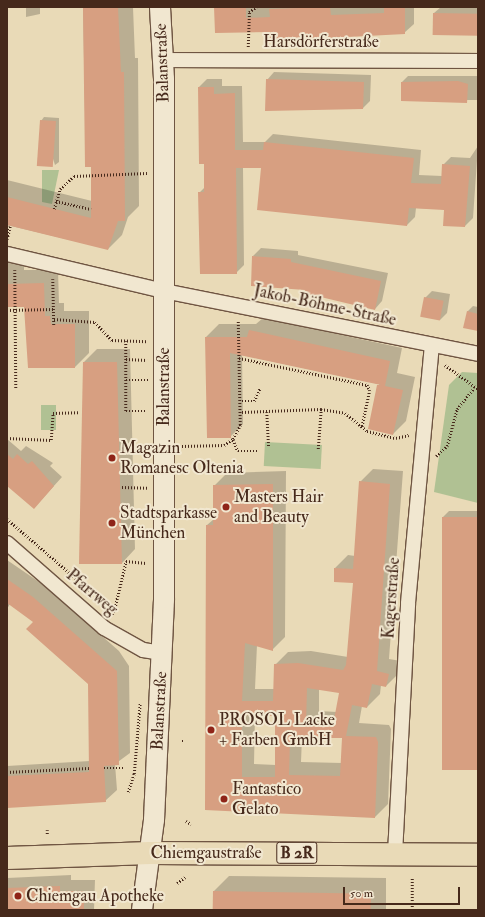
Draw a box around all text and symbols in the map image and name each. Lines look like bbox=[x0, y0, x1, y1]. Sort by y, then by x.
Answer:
street label: Balanstraße bbox=[150, 23, 174, 103]
street label: Harsdörferstraße bbox=[263, 32, 379, 52]
street label: Jakob-Böhme-Straße bbox=[252, 280, 398, 330]
street label: Balanstraße bbox=[154, 347, 174, 427]
place label: Magazin Romanesc Oltenia bbox=[120, 438, 243, 478]
marker: Magazin Romanesc Oltenia bbox=[107, 453, 117, 463]
place label: Masters Hair and Beauty bbox=[234, 487, 323, 527]
marker: Masters Hair and Beauty bbox=[221, 502, 231, 512]
place label: Stadtsparkasse München bbox=[120, 503, 217, 543]
marker: Stadtsparkasse München bbox=[107, 518, 117, 528]
street label: Kagerstraße bbox=[378, 557, 404, 639]
street label: Pfarrweg bbox=[62, 565, 122, 619]
street label: Balanstraße bbox=[147, 671, 171, 751]
place label: PROSOL Lacke + Farben GmbH bbox=[219, 710, 335, 750]
marker: PROSOL Lacke + Farben GmbH bbox=[206, 725, 216, 735]
place label: Fantastico Gelato bbox=[232, 779, 301, 819]
marker: Fantastico Gelato bbox=[219, 794, 229, 804]
road number: B 2R bbox=[276, 839, 318, 867]
street label: Chiemgaustraße bbox=[150, 843, 262, 863]
scale bar bbox=[345, 879, 462, 905]
place label: Chiemgau Apotheke bbox=[26, 886, 164, 906]
text: 50 m bbox=[350, 886, 373, 901]
marker: Chiemgau Apotheke bbox=[13, 891, 23, 901]

